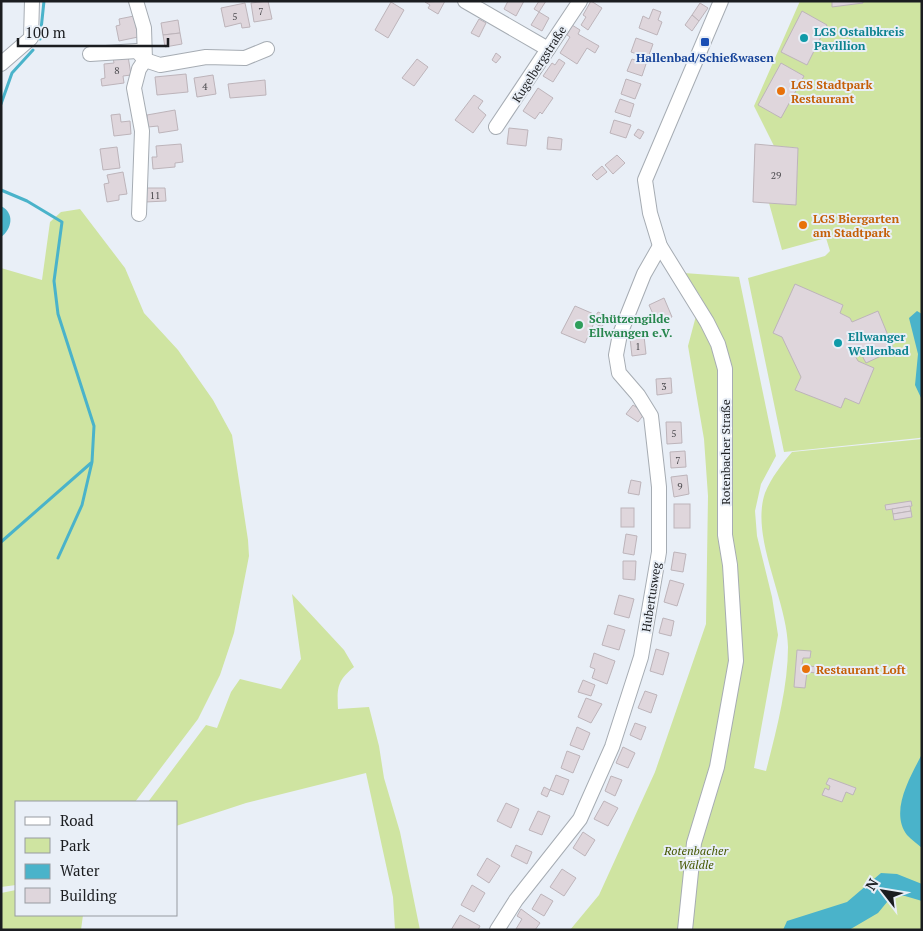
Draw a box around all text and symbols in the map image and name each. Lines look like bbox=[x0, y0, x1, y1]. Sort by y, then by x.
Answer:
house number: 7 bbox=[258, 5, 264, 18]
house number: 5 bbox=[232, 10, 238, 23]
scale bar bbox=[18, 15, 168, 47]
text: 100 m bbox=[25, 22, 66, 42]
street label: Kugelbergstraße bbox=[509, 23, 569, 105]
place label: LGS Ostalbkreis Pavillion bbox=[814, 24, 905, 53]
marker: LGS Ostalbkreis Pavillion bbox=[798, 32, 810, 44]
marker: Hallenbad/Schießwasen bbox=[699, 36, 711, 48]
place label: Hallenbad/Schießwasen bbox=[636, 50, 774, 65]
house number: 8 bbox=[114, 64, 120, 77]
place label: LGS Stadtpark Restaurant bbox=[791, 77, 873, 106]
house number: 4 bbox=[202, 80, 208, 93]
marker: LGS Stadtpark Restaurant bbox=[775, 85, 787, 97]
house number: 29 bbox=[771, 169, 781, 182]
house number: 11 bbox=[150, 189, 160, 202]
place label: LGS Biergarten am Stadtpark bbox=[813, 211, 899, 240]
marker: LGS Biergarten am Stadtpark bbox=[797, 219, 809, 231]
place label: Schützengilde Ellwangen e.V. bbox=[589, 311, 673, 340]
marker: Schützengilde Ellwangen e.V. bbox=[573, 319, 585, 331]
place label: Ellwanger Wellenbad bbox=[848, 329, 910, 358]
marker: Ellwanger Wellenbad bbox=[832, 337, 844, 349]
house number: 1 bbox=[635, 340, 641, 353]
house number: 3 bbox=[661, 380, 667, 393]
street label: Rotenbacher Straße bbox=[718, 399, 733, 505]
house number: 5 bbox=[671, 427, 677, 440]
house number: 7 bbox=[675, 454, 681, 467]
house number: 9 bbox=[677, 480, 683, 493]
street label: Hubertusweg bbox=[638, 560, 664, 633]
place label: Restaurant Loft bbox=[816, 662, 906, 677]
marker: Restaurant Loft bbox=[800, 663, 812, 675]
legend bbox=[15, 801, 178, 916]
text: Road bbox=[60, 810, 93, 830]
text: Park bbox=[60, 835, 90, 855]
park label: Rotenbacher Wäldle bbox=[663, 843, 729, 872]
text: Water bbox=[60, 860, 100, 880]
north arrow bbox=[858, 866, 908, 916]
text: N bbox=[861, 874, 883, 893]
text: Building bbox=[60, 885, 118, 905]

